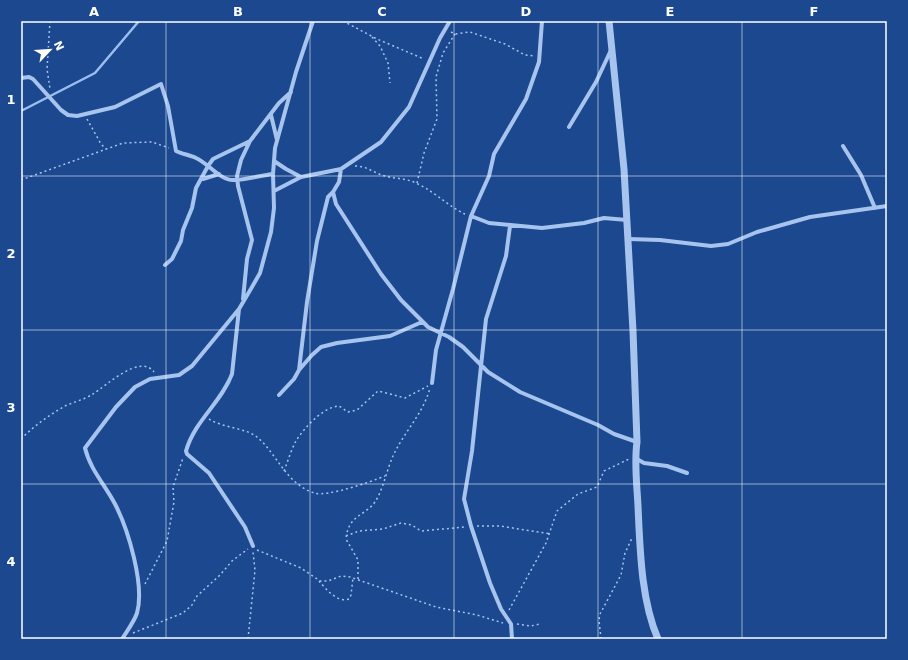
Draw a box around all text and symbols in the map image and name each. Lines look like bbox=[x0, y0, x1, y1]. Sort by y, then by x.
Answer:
text: A bbox=[89, 4, 99, 19]
text: B bbox=[233, 4, 243, 19]
text: C bbox=[377, 4, 387, 19]
text: D bbox=[521, 4, 532, 19]
text: E bbox=[666, 4, 674, 19]
text: F bbox=[810, 4, 818, 19]
north arrow bbox=[30, 30, 70, 70]
text: N bbox=[51, 39, 66, 53]
text: 1 bbox=[6, 92, 16, 107]
text: 2 bbox=[6, 246, 16, 261]
text: 3 bbox=[6, 400, 16, 415]
text: 4 bbox=[6, 554, 16, 569]

